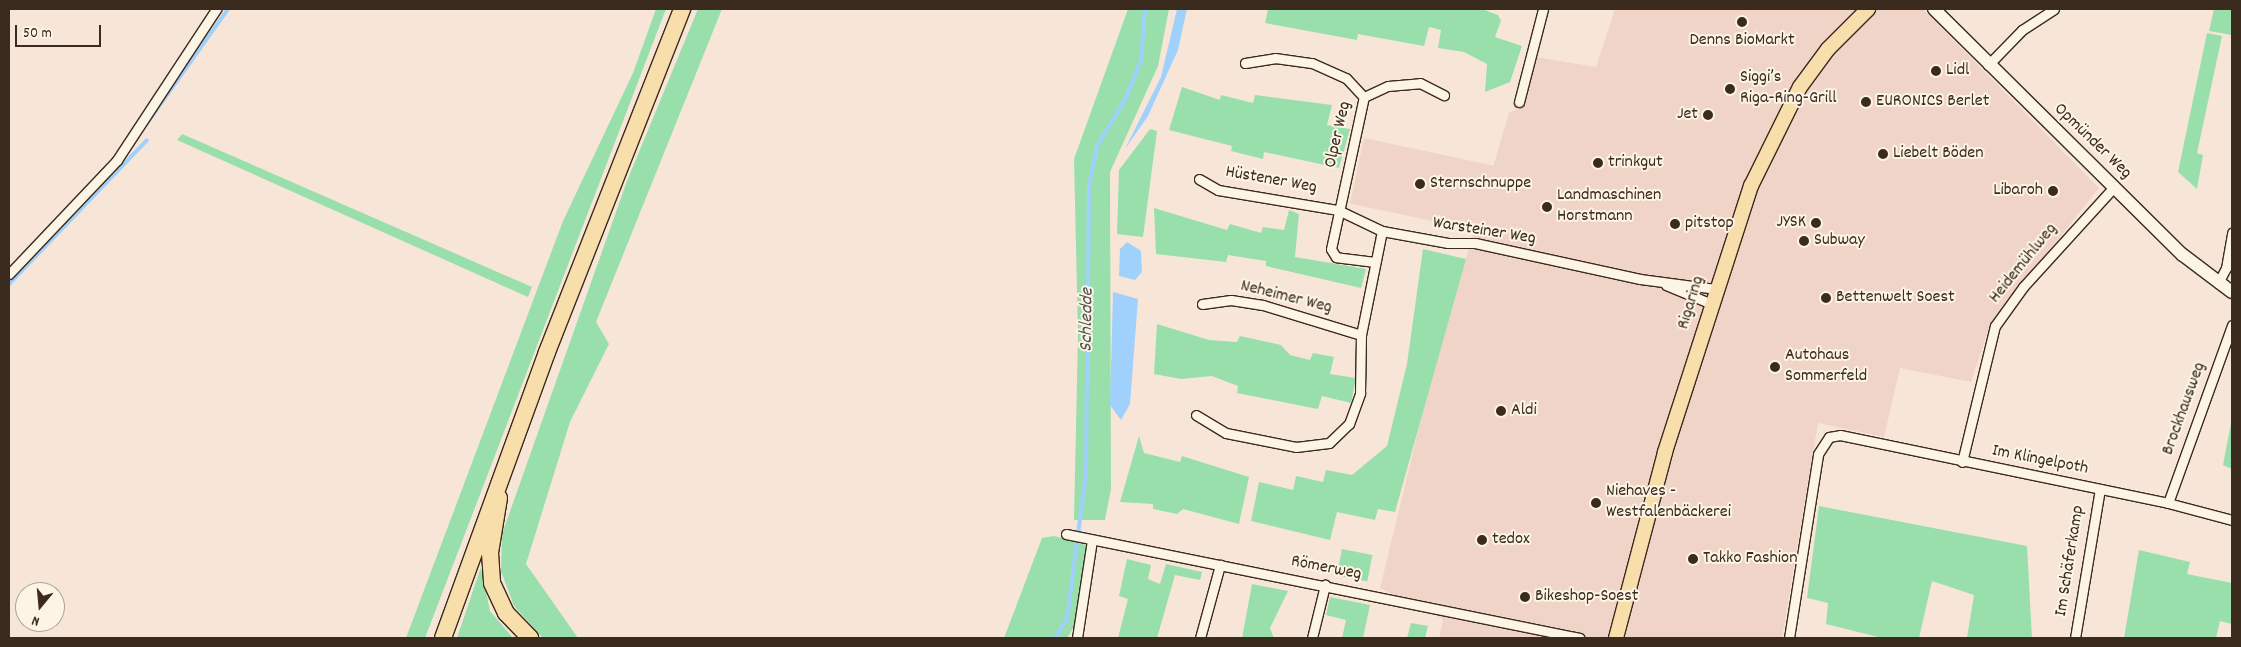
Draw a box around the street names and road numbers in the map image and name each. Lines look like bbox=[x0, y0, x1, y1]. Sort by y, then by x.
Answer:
street label: Opmünder Weg bbox=[2048, 99, 2136, 185]
street label: Olper Weg bbox=[1321, 100, 1357, 170]
street label: Hüstener Weg bbox=[1224, 162, 1318, 200]
street label: Warsteiner Weg bbox=[1431, 213, 1537, 251]
street label: Heidemühlweg bbox=[1985, 220, 2063, 308]
street label: Rigaring bbox=[1674, 274, 1710, 332]
street label: Neheimer Weg bbox=[1238, 276, 1334, 320]
street label: Brockhausweg bbox=[2158, 360, 2212, 458]
street label: Im Klingelpoth bbox=[1990, 441, 2090, 481]
street label: Im Schäferkamp bbox=[2052, 504, 2090, 618]
street label: Römerweg bbox=[1289, 552, 1363, 586]

